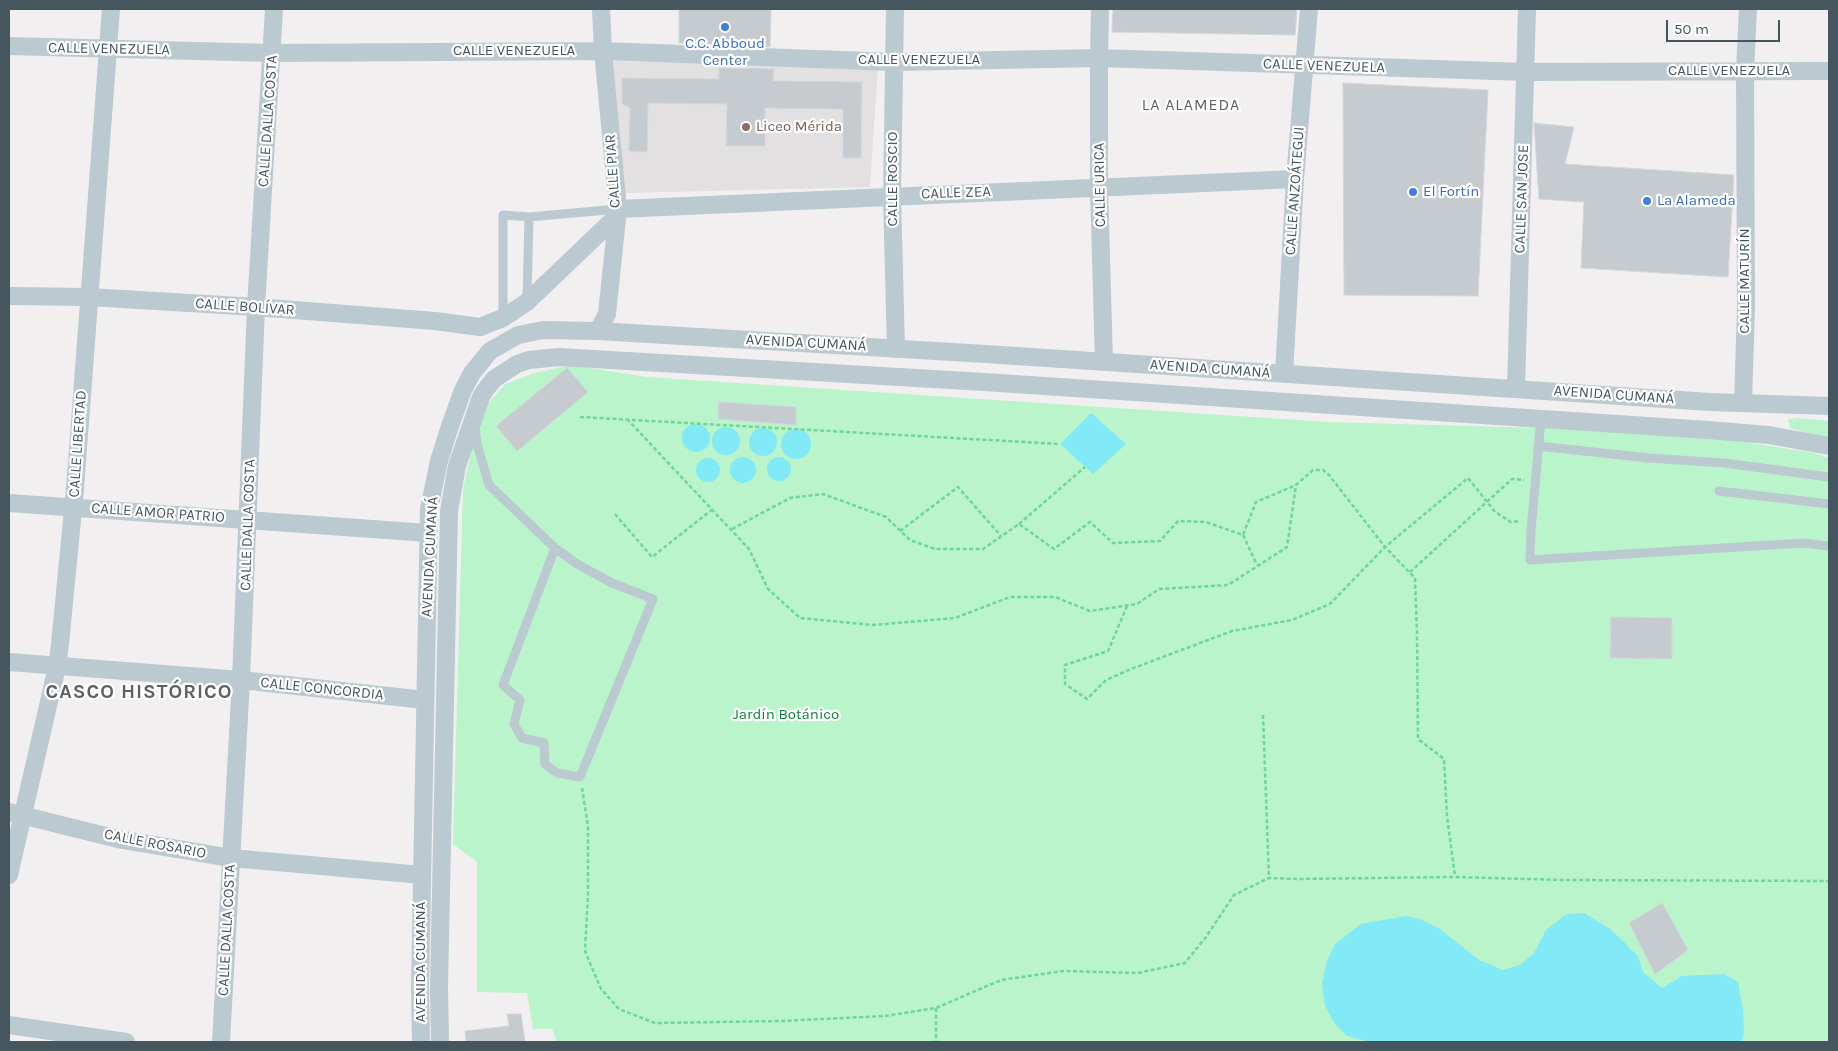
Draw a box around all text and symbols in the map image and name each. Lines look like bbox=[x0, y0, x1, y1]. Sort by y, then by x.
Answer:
scale bar bbox=[1668, 10, 1782, 42]
text: 50 m bbox=[1674, 20, 1709, 38]
marker: C.C. Abboud Center bbox=[719, 21, 731, 33]
place label: C.C. Abboud Center bbox=[685, 35, 765, 70]
street label: CALLE VENEZUELA bbox=[48, 39, 170, 59]
street label: CALLE VENEZUELA bbox=[453, 42, 575, 60]
street label: CALLE VENEZUELA bbox=[858, 51, 980, 69]
street label: CALLE DALLA COSTA bbox=[254, 55, 282, 187]
street label: CALLE VENEZUELA bbox=[1263, 55, 1385, 77]
street label: CALLE VENEZUELA bbox=[1668, 62, 1790, 80]
district label: LA ALAMEDA bbox=[1140, 95, 1242, 115]
place label: Liceo Mérida bbox=[756, 118, 842, 136]
marker: Liceo Mérida bbox=[740, 121, 752, 133]
street label: CALLE ANZOÁTEGUI bbox=[1282, 126, 1308, 256]
street label: CALLE ROSCIO bbox=[884, 132, 902, 226]
street label: CALLE PIAR bbox=[601, 133, 625, 209]
street label: CALLE URICA bbox=[1090, 142, 1110, 228]
street label: CALLE SAN JOSE bbox=[1511, 144, 1533, 254]
street label: CALLE ZEA bbox=[921, 183, 991, 203]
place label: El Fortín bbox=[1423, 183, 1479, 201]
marker: El Fortín bbox=[1407, 186, 1419, 198]
place label: La Alameda bbox=[1657, 192, 1736, 210]
marker: La Alameda bbox=[1641, 195, 1653, 207]
street label: CALLE MATURÍN bbox=[1736, 228, 1754, 334]
street label: CALLE BOLÍVAR bbox=[195, 295, 295, 319]
street label: AVENIDA CUMANÁ bbox=[745, 331, 867, 355]
street label: AVENIDA CUMANÁ bbox=[1149, 356, 1271, 382]
street label: AVENIDA CUMANÁ bbox=[1553, 382, 1675, 408]
street label: CALLE LIBERTAD bbox=[65, 390, 91, 498]
street label: CALLE DALLA COSTA bbox=[237, 459, 259, 591]
street label: AVENIDA CUMANÁ bbox=[418, 496, 442, 618]
street label: CALLE AMOR PATRIO bbox=[91, 499, 225, 527]
street label: CALLE CONCORDIA bbox=[260, 674, 384, 704]
district label: CASCO HISTÓRICO bbox=[44, 680, 234, 704]
park label: Jardín Botánico bbox=[733, 706, 839, 724]
street label: CALLE ROSARIO bbox=[103, 825, 207, 863]
street label: CALLE DALLA COSTA bbox=[215, 864, 239, 996]
street label: AVENIDA CUMANÁ bbox=[412, 902, 430, 1022]

